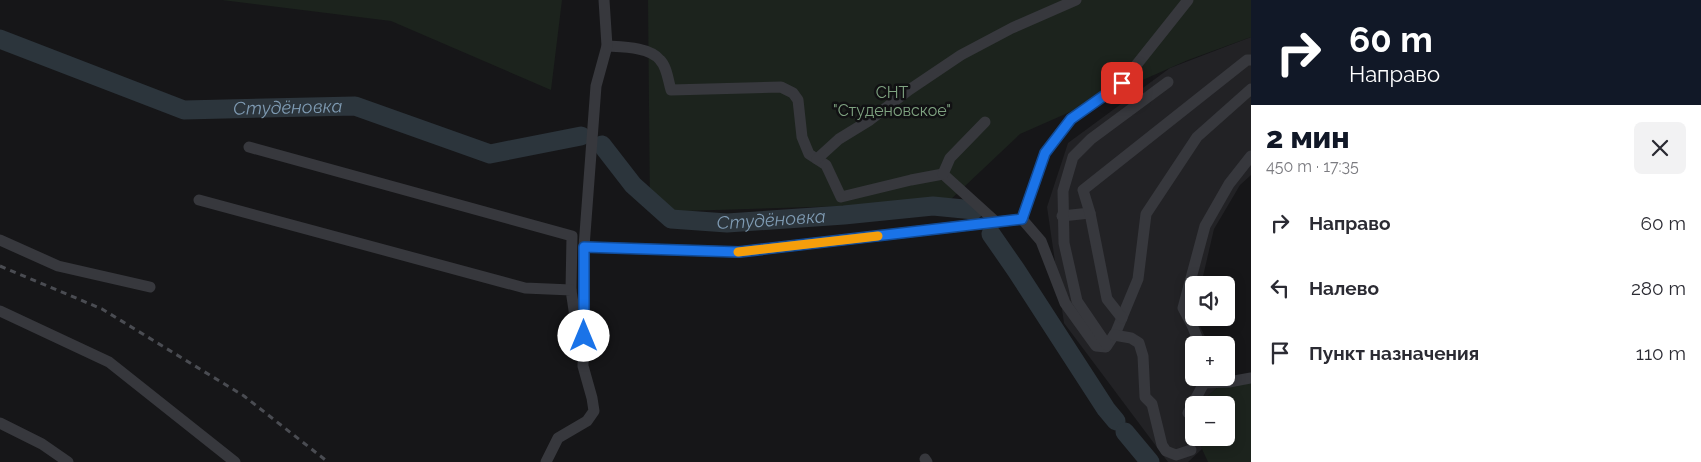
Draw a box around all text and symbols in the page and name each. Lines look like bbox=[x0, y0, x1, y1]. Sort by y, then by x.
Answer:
text: 60 m bbox=[1349, 19, 1433, 60]
icon: right bbox=[1266, 20, 1331, 85]
text: Направо bbox=[1349, 61, 1440, 87]
pin bbox=[1101, 62, 1143, 104]
icon: arrive bbox=[1108, 69, 1136, 97]
park label: СНТ "Студеновское" bbox=[833, 83, 951, 120]
water label: Студёновка bbox=[233, 95, 343, 119]
text: 2 мин bbox=[1266, 120, 1350, 155]
button: close bbox=[1634, 122, 1686, 174]
text: 450 m · 17:35 bbox=[1266, 157, 1359, 176]
water label: Студёновка bbox=[716, 205, 826, 233]
icon: right bbox=[1266, 209, 1294, 237]
text: Направо bbox=[1309, 212, 1390, 234]
text: 60 m bbox=[1641, 212, 1686, 234]
icon: left bbox=[1266, 274, 1294, 302]
map controls bbox=[1185, 276, 1235, 446]
button: sound bbox=[1185, 276, 1235, 326]
text: Налево bbox=[1309, 277, 1379, 299]
text: 280 m bbox=[1631, 277, 1686, 299]
position arrow bbox=[557, 309, 609, 361]
button: + bbox=[1185, 336, 1235, 386]
icon: arrive bbox=[1266, 339, 1294, 367]
text: Пункт назначения bbox=[1309, 342, 1479, 364]
text: 110 m bbox=[1636, 342, 1686, 364]
button: − bbox=[1185, 396, 1235, 446]

